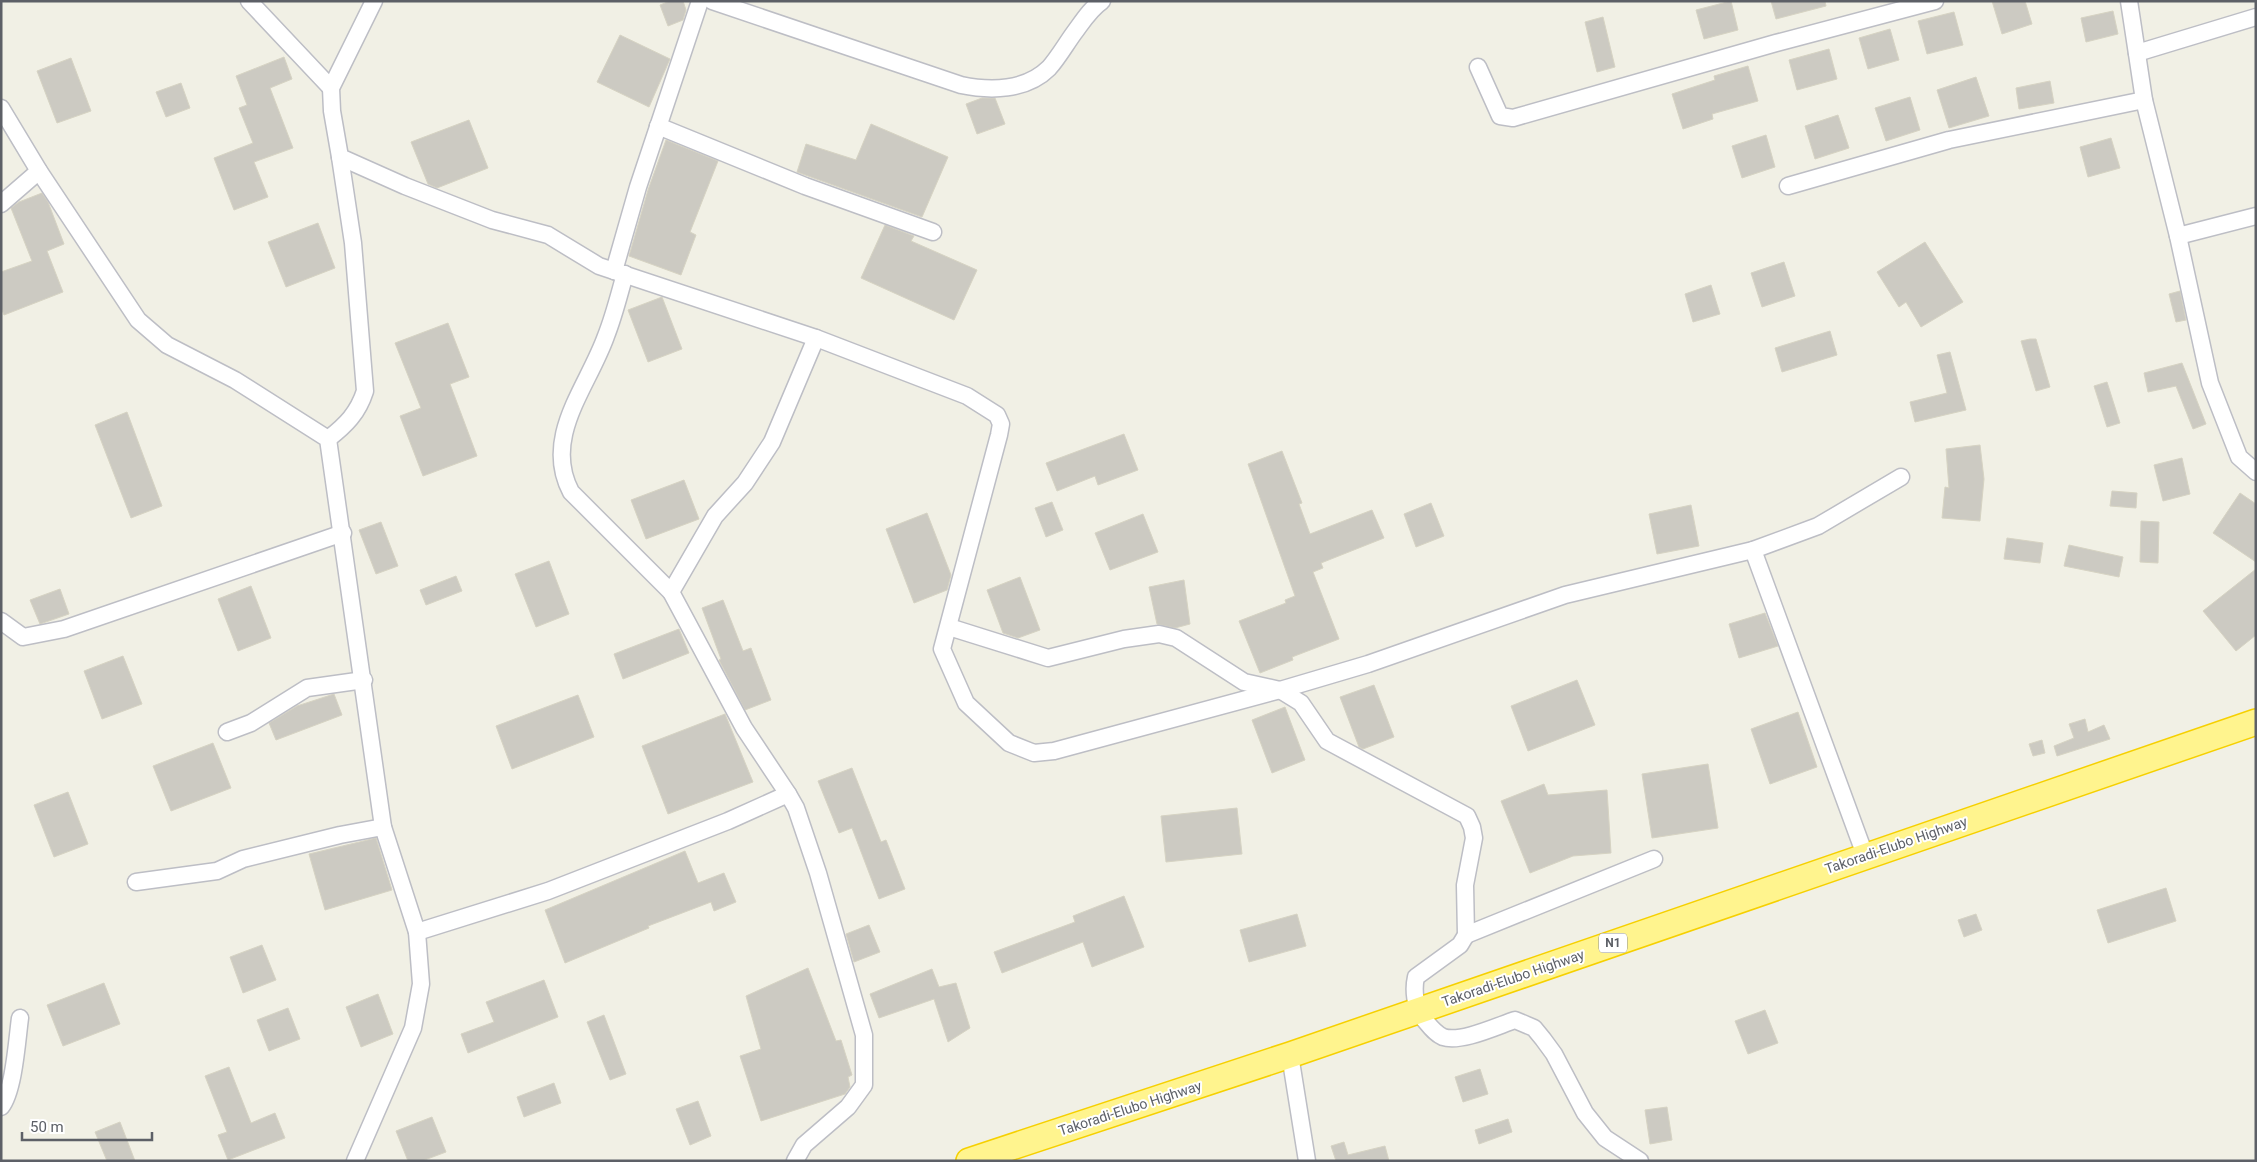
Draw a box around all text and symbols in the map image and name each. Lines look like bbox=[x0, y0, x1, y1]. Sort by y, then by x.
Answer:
street label: Takoradi-Elubo Highway bbox=[1823, 813, 1970, 877]
road number: N1 bbox=[1599, 934, 1627, 952]
street label: Takoradi-Elubo Highway bbox=[1440, 946, 1587, 1010]
street label: Takoradi-Elubo Highway bbox=[1056, 1077, 1204, 1139]
scale bar bbox=[22, 1110, 152, 1142]
text: 50 m bbox=[30, 1118, 64, 1136]

